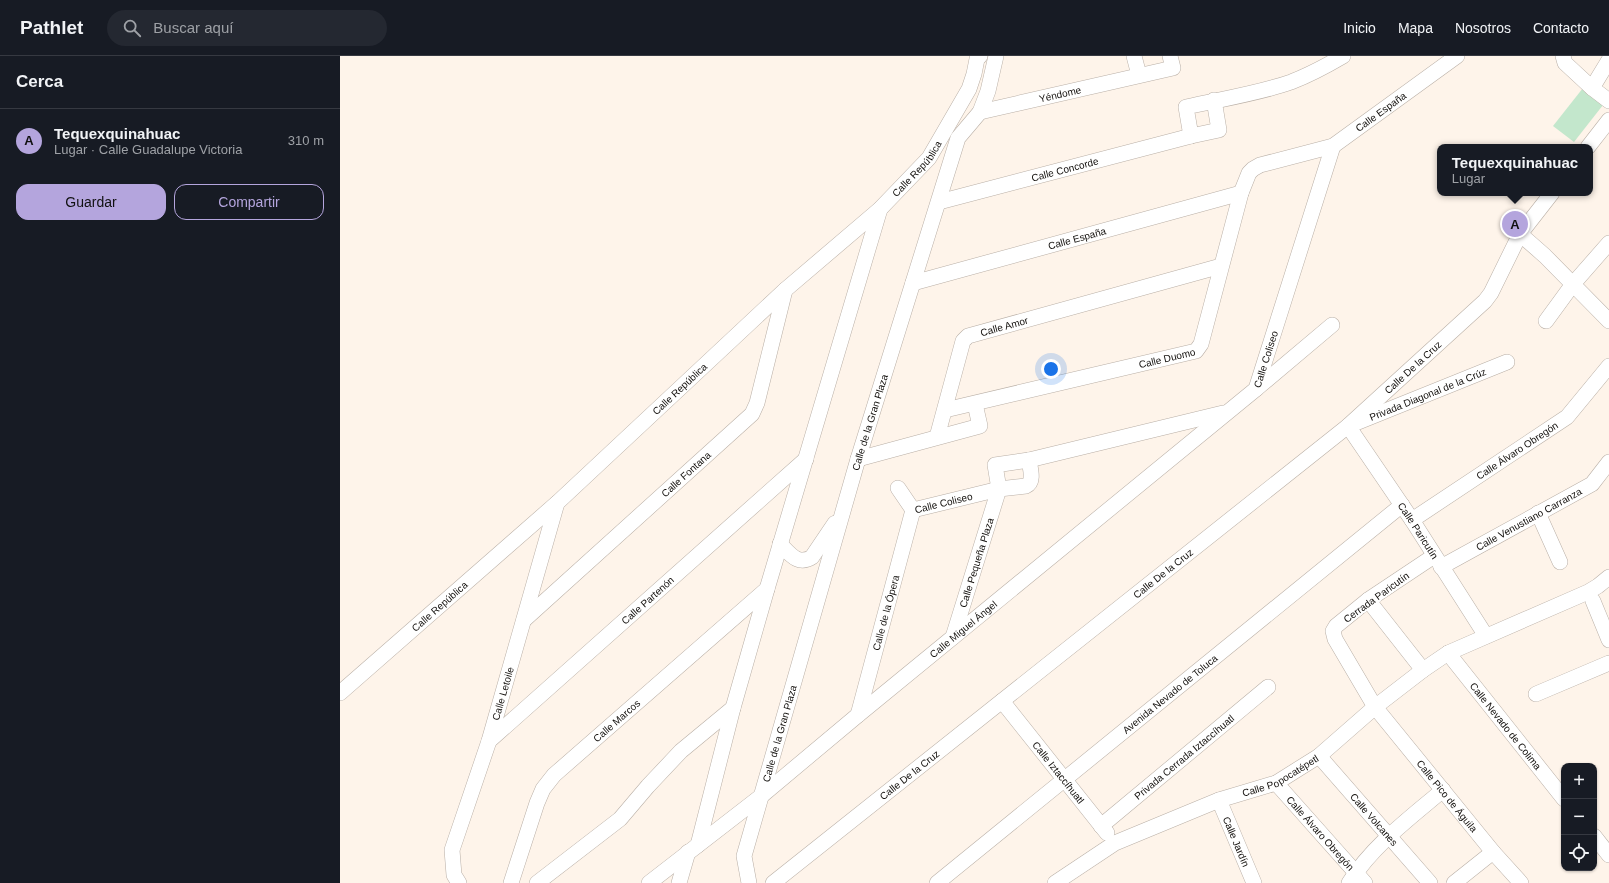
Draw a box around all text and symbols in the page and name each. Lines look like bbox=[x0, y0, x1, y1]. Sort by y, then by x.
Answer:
search box bbox=[107, 10, 387, 46]
text: Pathlet bbox=[20, 17, 83, 38]
icon: search bbox=[121, 17, 143, 39]
text: Buscar aquí bbox=[153, 19, 233, 36]
text: Inicio bbox=[1343, 20, 1376, 36]
text: Mapa bbox=[1398, 20, 1433, 36]
text: Nosotros bbox=[1455, 20, 1511, 36]
text: Contacto bbox=[1533, 20, 1589, 36]
text: Cerca bbox=[16, 72, 63, 91]
street label: Yéndome bbox=[1038, 84, 1083, 104]
street label: Calle España bbox=[1353, 90, 1408, 134]
text: Tequexquinahuac bbox=[54, 125, 180, 142]
text: A bbox=[24, 133, 34, 148]
text: 310 m bbox=[288, 133, 324, 148]
street label: Calle República bbox=[890, 139, 944, 199]
text: Lugar · Calle Guadalupe Victoria bbox=[54, 142, 242, 157]
popup bbox=[1437, 144, 1593, 196]
text: Tequexquinahuac bbox=[1452, 154, 1578, 171]
street label: Calle Concorde bbox=[1030, 155, 1100, 184]
text: Lugar bbox=[1452, 171, 1485, 186]
button: Guardar bbox=[16, 184, 166, 220]
button: Compartir bbox=[174, 184, 324, 220]
pin: A bbox=[1502, 209, 1528, 239]
street label: Calle España bbox=[1047, 225, 1108, 252]
street label: Calle Amor bbox=[979, 314, 1030, 338]
street label: Calle Coliseo bbox=[1252, 329, 1280, 389]
street label: Calle De la Cruz bbox=[1382, 339, 1444, 396]
street label: Calle Duomo bbox=[1138, 346, 1197, 370]
your location bbox=[1041, 359, 1061, 379]
street label: Calle República bbox=[650, 361, 709, 417]
street label: Privada Diagonal de la Crúz bbox=[1368, 366, 1488, 423]
street label: Calle de la Gran Plaza bbox=[850, 373, 890, 472]
street label: Calle Álvaro Obregón bbox=[1474, 420, 1560, 482]
street label: Calle Fontana bbox=[659, 449, 713, 499]
street label: Calle Venustiano Carranza bbox=[1474, 486, 1584, 553]
street label: Calle Coliseo bbox=[914, 491, 974, 515]
street label: Calle Paricutín bbox=[1396, 500, 1440, 561]
street label: Calle Pequeña Plaza bbox=[958, 516, 996, 609]
street label: Calle De la Cruz bbox=[1131, 547, 1195, 601]
street label: Cerrada Paricutín bbox=[1341, 570, 1411, 625]
street label: Calle de la Ópera bbox=[871, 573, 901, 652]
street label: Calle Partenón bbox=[619, 574, 676, 627]
street label: Calle República bbox=[410, 579, 470, 634]
street label: Calle Miguel Ángel bbox=[928, 599, 999, 660]
street label: Avenida Nevado de Toluca bbox=[1121, 652, 1220, 736]
street label: Calle Letoile bbox=[490, 665, 516, 722]
street label: Calle Nevado de Colima bbox=[1468, 680, 1544, 772]
street label: Calle de la Gran Plaza bbox=[761, 683, 799, 783]
street label: Calle Marcos bbox=[591, 698, 642, 744]
street label: Privada Cerrada Iztaccíhuatl bbox=[1132, 713, 1236, 802]
street label: Calle Iztaccíhuatl bbox=[1030, 739, 1086, 806]
street label: Calle De la Cruz bbox=[878, 748, 941, 802]
street label: Calle Popocatépetl bbox=[1241, 753, 1321, 799]
street label: Calle Pico de Águila bbox=[1414, 758, 1480, 835]
map controls bbox=[1561, 763, 1597, 871]
button: + bbox=[1561, 763, 1597, 799]
street label: Calle Volcanes bbox=[1348, 791, 1400, 848]
street label: Calle Álvaro Obregón bbox=[1284, 794, 1356, 873]
button: − bbox=[1561, 799, 1597, 835]
street label: Calle Jardín bbox=[1221, 815, 1251, 868]
button: locate bbox=[1561, 835, 1597, 871]

